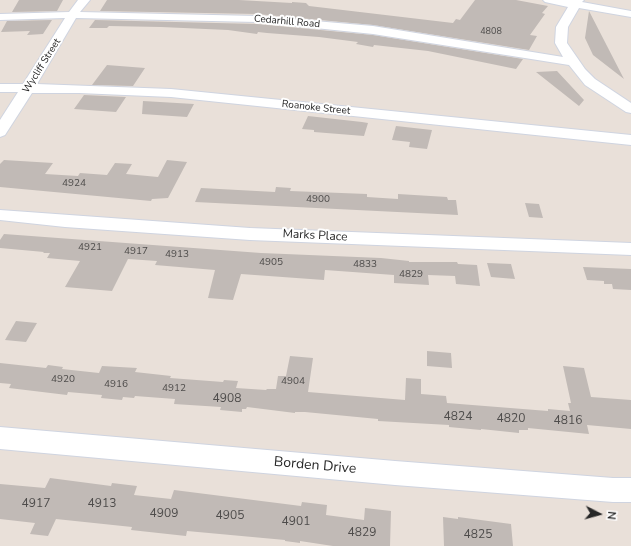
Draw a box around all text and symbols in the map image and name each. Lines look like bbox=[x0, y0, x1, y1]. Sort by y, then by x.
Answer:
street label: Cedarhill Road bbox=[254, 13, 320, 31]
house number: 4808 bbox=[480, 27, 502, 37]
street label: Wycliff Street bbox=[20, 37, 64, 95]
street label: Roanoke Street bbox=[281, 98, 351, 118]
house number: 4924 bbox=[62, 178, 86, 190]
house number: 4900 bbox=[306, 194, 330, 206]
street label: Marks Place bbox=[282, 227, 348, 245]
house number: 4921 bbox=[78, 242, 102, 254]
house number: 4917 bbox=[124, 246, 148, 258]
house number: 4913 bbox=[165, 249, 189, 261]
house number: 4905 bbox=[259, 257, 283, 269]
house number: 4833 bbox=[353, 259, 377, 271]
house number: 4829 bbox=[399, 269, 423, 281]
house number: 4920 bbox=[51, 374, 75, 386]
house number: 4904 bbox=[281, 376, 305, 388]
house number: 4916 bbox=[104, 379, 128, 391]
house number: 4912 bbox=[162, 383, 186, 395]
house number: 4908 bbox=[213, 392, 241, 406]
house number: 4824 bbox=[444, 410, 472, 424]
house number: 4820 bbox=[497, 412, 525, 426]
house number: 4816 bbox=[554, 414, 582, 428]
street label: Borden Drive bbox=[273, 454, 357, 478]
north arrow bbox=[579, 494, 619, 534]
house number: 4917 bbox=[22, 497, 50, 511]
house number: 4913 bbox=[88, 497, 116, 511]
house number: 4909 bbox=[150, 507, 178, 521]
house number: 4905 bbox=[216, 509, 244, 523]
text: N bbox=[604, 510, 619, 520]
house number: 4901 bbox=[282, 515, 310, 529]
house number: 4829 bbox=[348, 526, 376, 540]
house number: 4825 bbox=[464, 528, 492, 542]

